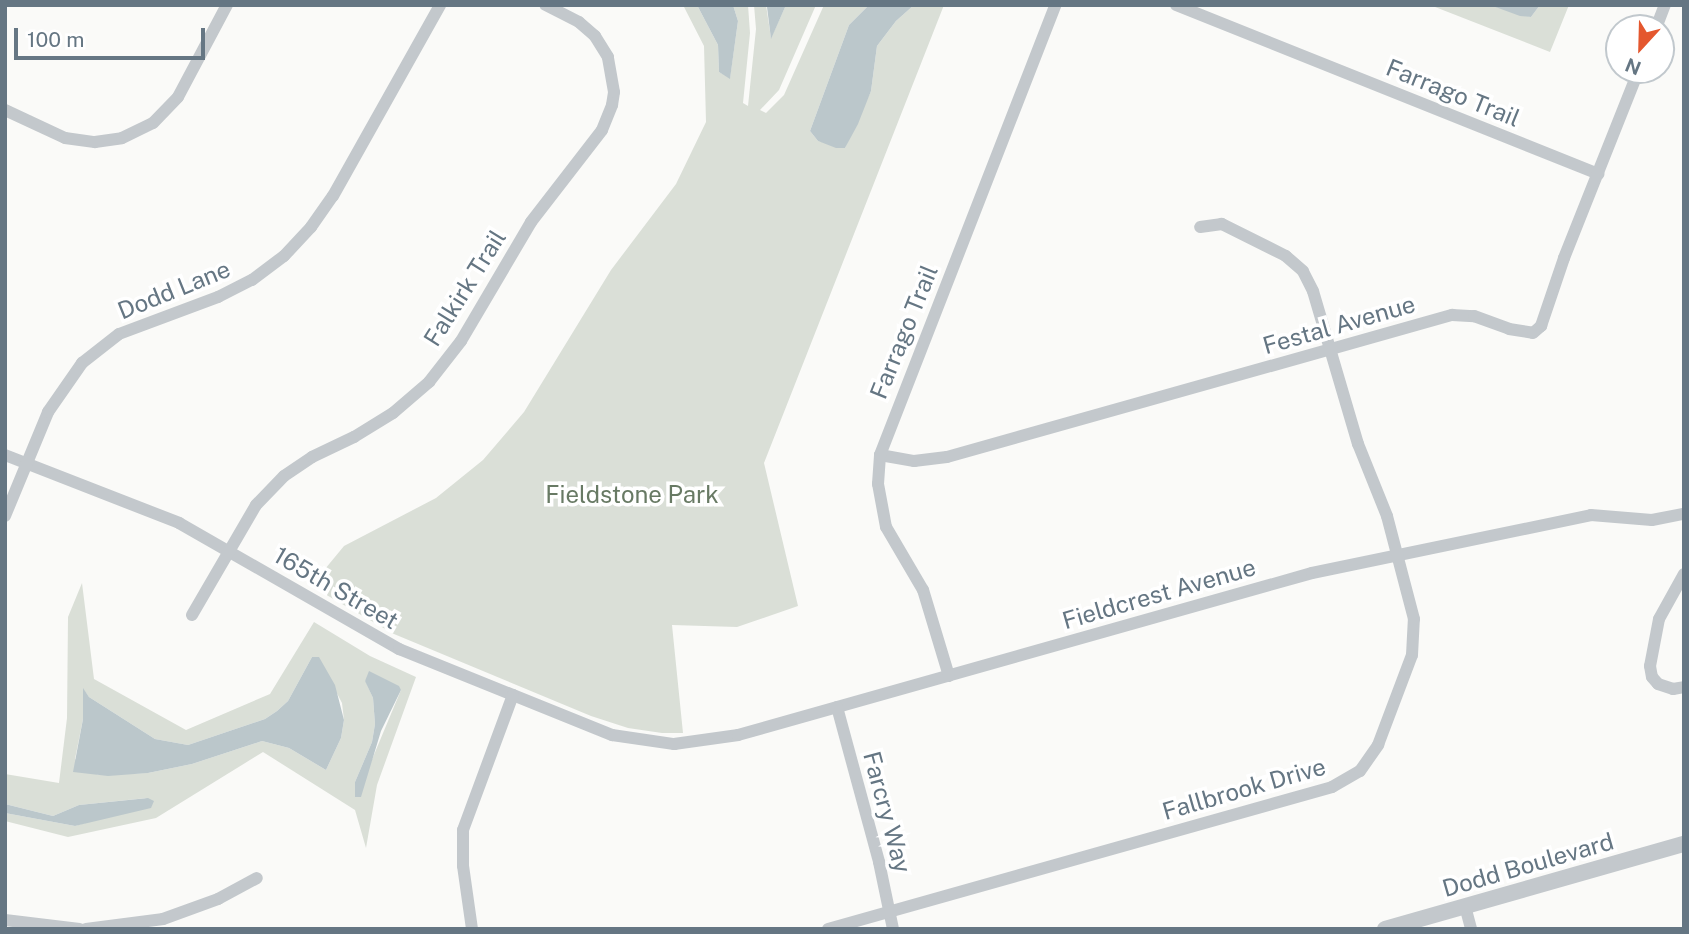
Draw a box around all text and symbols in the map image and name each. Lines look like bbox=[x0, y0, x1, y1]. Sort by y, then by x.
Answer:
scale bar bbox=[18, 14, 208, 58]
north arrow bbox=[1605, 14, 1675, 84]
text: 100 m bbox=[27, 27, 84, 52]
street label: Farrago Trail bbox=[1382, 53, 1524, 133]
text: N bbox=[1622, 54, 1644, 80]
street label: Falkirk Trail bbox=[418, 225, 512, 351]
street label: Dodd Lane bbox=[114, 254, 234, 326]
street label: Farrago Trail bbox=[864, 261, 944, 403]
street label: Festal Avenue bbox=[1259, 289, 1419, 361]
park label: Fieldstone Park bbox=[545, 481, 719, 509]
street label: 165th Street bbox=[269, 541, 403, 635]
street label: Fieldcrest Avenue bbox=[1059, 553, 1259, 635]
street label: Farcry Way bbox=[857, 748, 917, 876]
street label: Fallbrook Drive bbox=[1159, 752, 1329, 826]
street label: Dodd Boulevard bbox=[1439, 827, 1617, 903]

